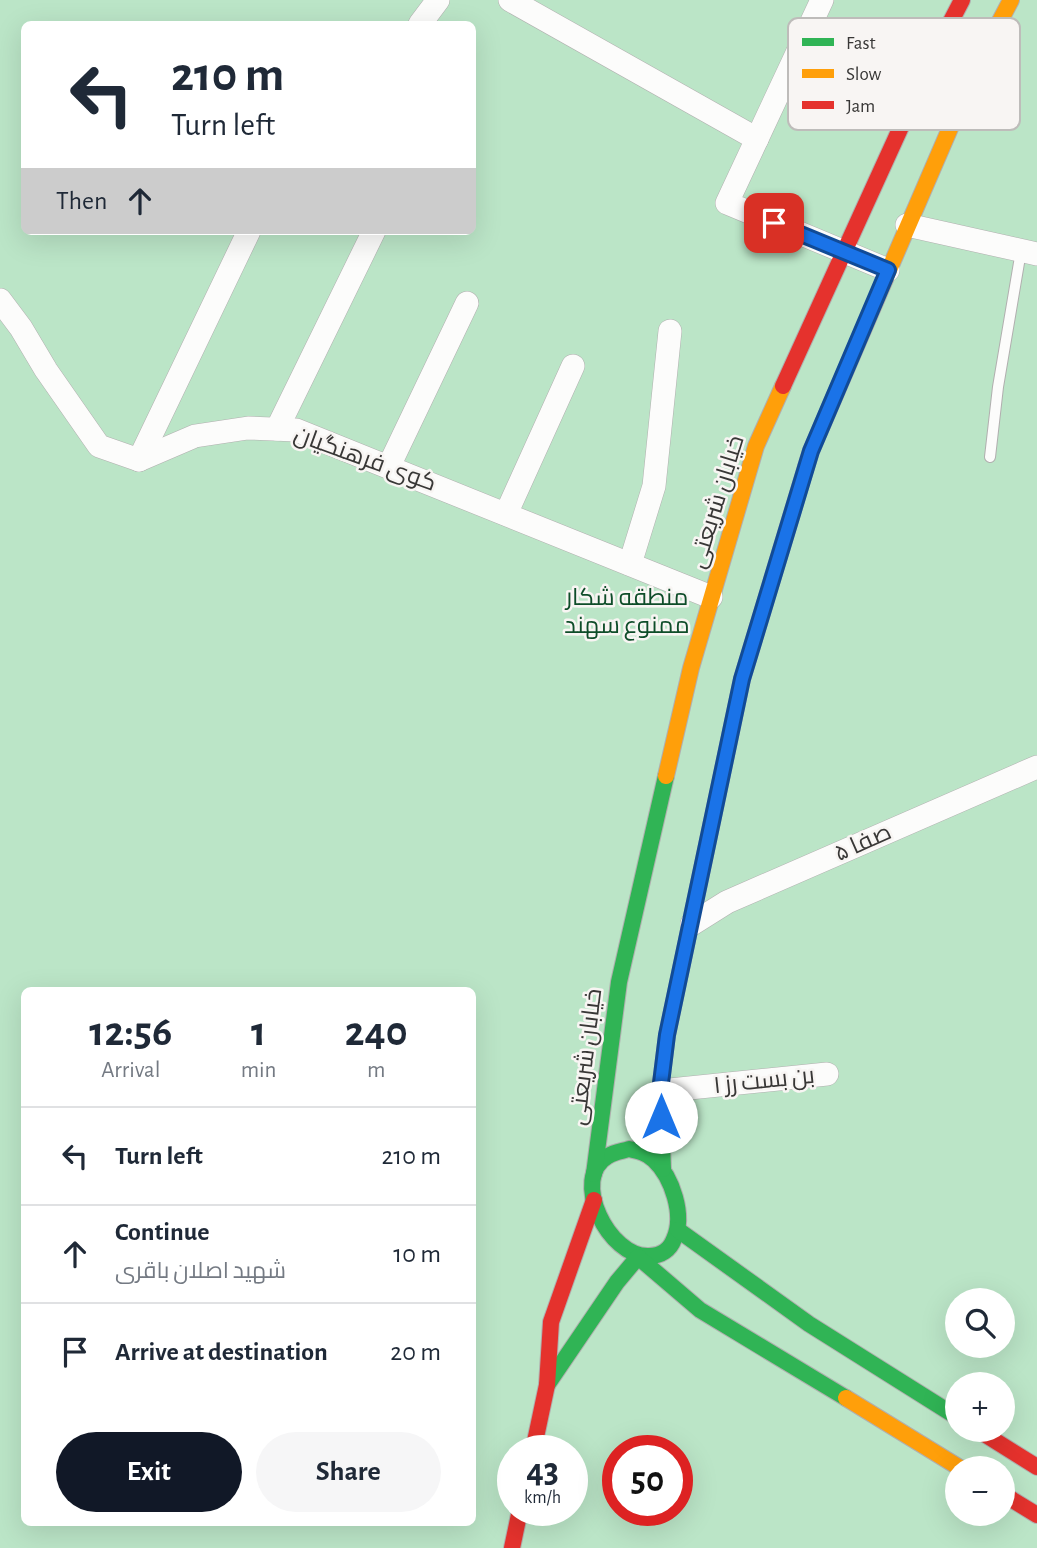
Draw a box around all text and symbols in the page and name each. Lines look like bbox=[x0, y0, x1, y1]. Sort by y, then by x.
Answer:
legend bbox=[788, 18, 1020, 130]
text: Fast bbox=[846, 34, 876, 53]
icon: left bbox=[56, 49, 147, 140]
text: 210 m bbox=[171, 51, 284, 100]
text: Slow bbox=[846, 65, 882, 84]
text: Jam bbox=[846, 97, 875, 116]
text: Turn left bbox=[171, 109, 275, 141]
icon: ahead bbox=[121, 182, 159, 220]
text: Then bbox=[56, 188, 107, 214]
pin bbox=[744, 193, 804, 253]
icon: arrive bbox=[755, 204, 793, 242]
street label: کوی فرهنگیان bbox=[290, 422, 439, 497]
street label: خیابان شریعتی bbox=[684, 432, 750, 572]
park label: منطقه شکار ممنوع سهند bbox=[564, 585, 690, 641]
street label: صفا ۵ bbox=[831, 820, 895, 866]
street label: خیابان شریعتی bbox=[565, 987, 607, 1127]
text: 12:56 bbox=[89, 1011, 172, 1053]
text: 1 bbox=[251, 1011, 266, 1053]
text: 240 bbox=[345, 1011, 408, 1053]
text: Arrival bbox=[101, 1059, 160, 1082]
text: min bbox=[241, 1059, 276, 1082]
text: m bbox=[367, 1059, 385, 1082]
street label: بن بست رز ۱ bbox=[712, 1064, 816, 1099]
position arrow bbox=[624, 1080, 698, 1154]
icon: left bbox=[56, 1137, 94, 1175]
text: Turn left bbox=[115, 1143, 203, 1169]
text: 210 m bbox=[381, 1143, 441, 1169]
text: Continue bbox=[115, 1219, 210, 1245]
icon: ahead bbox=[56, 1235, 94, 1273]
text: 10 m bbox=[393, 1241, 441, 1267]
text: شهید اصلان باقری bbox=[115, 1260, 286, 1283]
map controls bbox=[945, 1288, 1015, 1526]
button: search bbox=[945, 1288, 1015, 1358]
icon: arrive bbox=[56, 1333, 94, 1371]
text: Arrive at destination bbox=[115, 1339, 328, 1365]
text: 20 m bbox=[390, 1339, 441, 1365]
button: + bbox=[945, 1372, 1015, 1442]
button: Exit bbox=[56, 1432, 242, 1512]
button: Share bbox=[256, 1432, 441, 1512]
speed limit sign: 50 bbox=[602, 1435, 693, 1526]
text: 43 bbox=[526, 1454, 559, 1489]
button: − bbox=[945, 1456, 1015, 1526]
text: km/h bbox=[524, 1489, 561, 1507]

